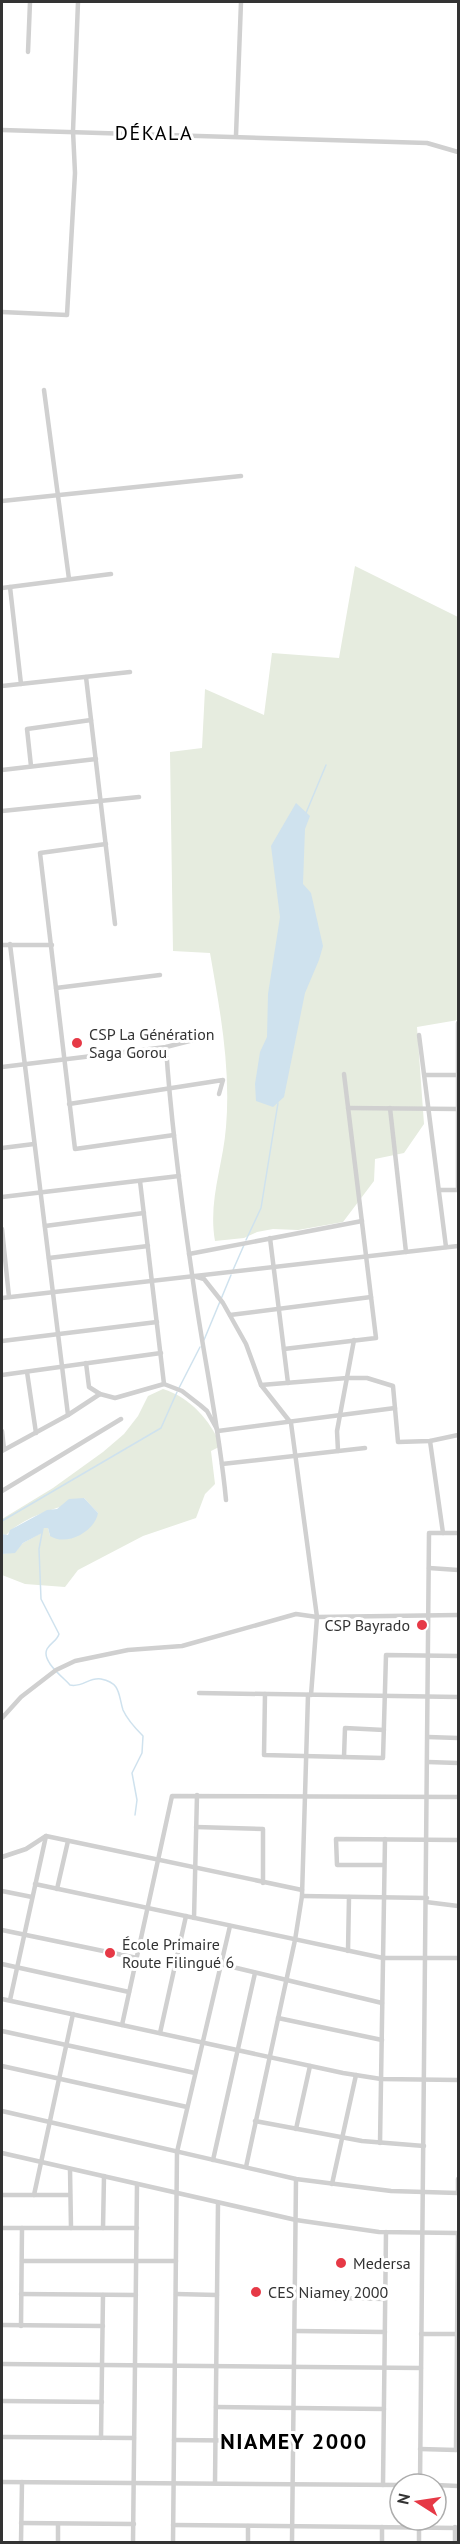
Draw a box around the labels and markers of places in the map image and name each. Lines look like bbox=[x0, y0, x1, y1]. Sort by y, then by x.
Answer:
place label: CSP La Génération Saga Gorou bbox=[89, 1024, 215, 1062]
marker: CSP La Génération Saga Gorou bbox=[70, 1036, 84, 1050]
place label: CSP Bayrado bbox=[324, 1615, 410, 1635]
marker: CSP Bayrado bbox=[415, 1618, 429, 1632]
place label: École Primaire Route Filingué 6 bbox=[122, 1934, 234, 1972]
marker: École Primaire Route Filingué 6 bbox=[103, 1946, 117, 1960]
place label: Medersa bbox=[353, 2253, 411, 2273]
marker: Medersa bbox=[334, 2256, 348, 2270]
place label: CES Niamey 2000 bbox=[268, 2282, 389, 2302]
marker: CES Niamey 2000 bbox=[249, 2285, 263, 2299]

